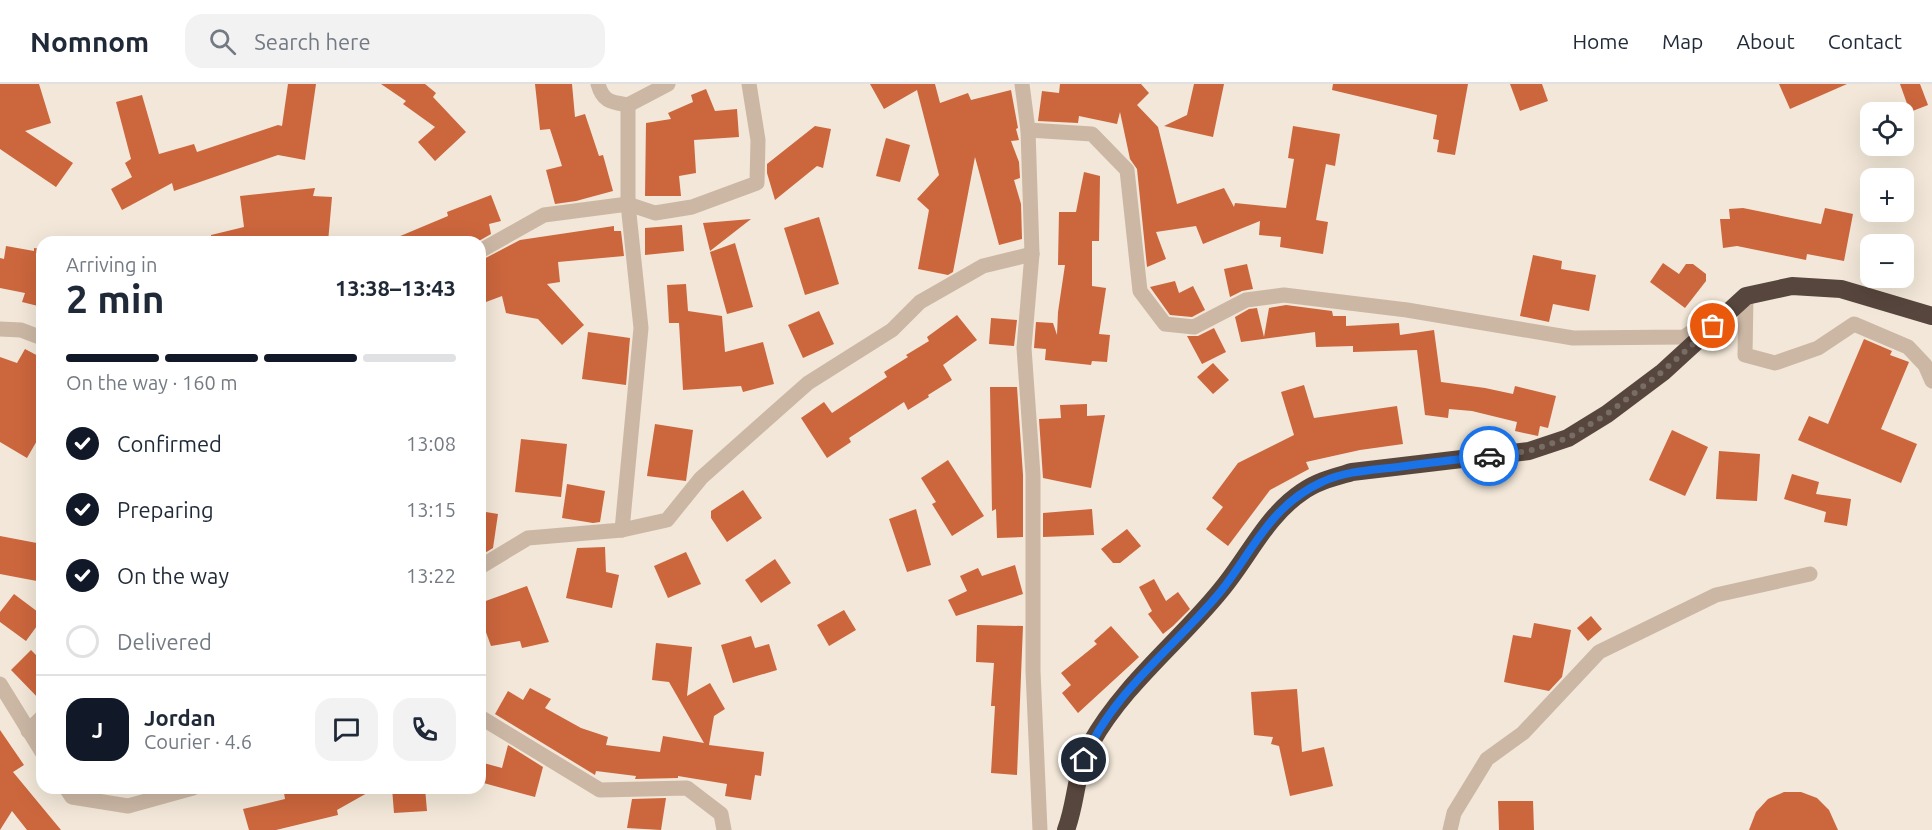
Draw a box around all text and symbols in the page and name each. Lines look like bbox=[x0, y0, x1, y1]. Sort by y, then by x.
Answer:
search box bbox=[185, 14, 605, 68]
icon: search bbox=[206, 25, 239, 58]
text: Nomnom bbox=[30, 26, 149, 57]
text: Search here bbox=[254, 29, 371, 54]
text: Home bbox=[1572, 29, 1629, 53]
text: Map bbox=[1662, 29, 1703, 53]
text: About bbox=[1736, 29, 1795, 53]
text: Contact bbox=[1828, 29, 1902, 53]
map controls bbox=[1860, 102, 1914, 288]
button: locate bbox=[1860, 102, 1914, 156]
button: + bbox=[1860, 168, 1914, 222]
button: − bbox=[1860, 234, 1914, 288]
text: Arriving in bbox=[66, 253, 157, 276]
text: 13:38–13:43 bbox=[335, 275, 456, 300]
text: 2 min bbox=[66, 277, 165, 320]
pin bbox=[1687, 300, 1738, 351]
icon: bag bbox=[1696, 309, 1729, 342]
text: On the way · 160 m bbox=[66, 371, 238, 394]
courier bbox=[1459, 426, 1519, 486]
icon: check bbox=[66, 427, 99, 460]
text: Confirmed bbox=[117, 431, 222, 456]
text: 13:08 bbox=[406, 432, 456, 455]
icon: car bbox=[1473, 440, 1506, 473]
icon: check bbox=[66, 493, 99, 526]
text: Preparing bbox=[117, 497, 214, 522]
text: 13:15 bbox=[406, 498, 456, 521]
icon: check bbox=[66, 559, 99, 592]
text: On the way bbox=[117, 563, 229, 588]
text: 13:22 bbox=[406, 564, 456, 587]
text: Delivered bbox=[117, 629, 212, 654]
button: chat bbox=[315, 698, 378, 761]
button: phone bbox=[393, 698, 456, 761]
text: Jordan bbox=[144, 705, 216, 730]
text: J bbox=[92, 717, 103, 742]
text: Courier · 4.6 bbox=[144, 730, 252, 753]
pin bbox=[1058, 734, 1109, 785]
icon: home bbox=[1067, 743, 1100, 776]

